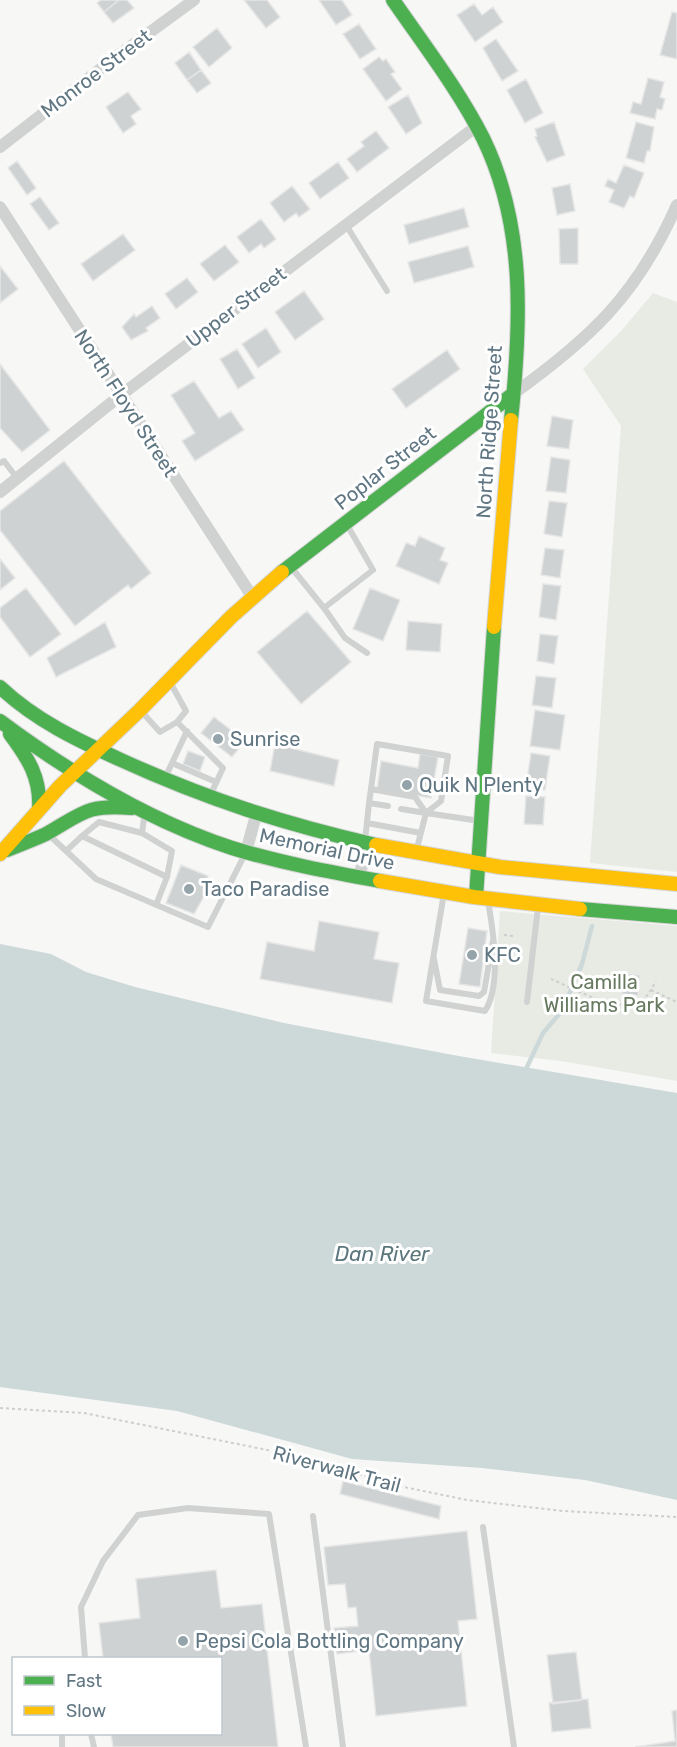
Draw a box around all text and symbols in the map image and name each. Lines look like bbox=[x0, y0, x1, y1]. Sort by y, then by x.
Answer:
street label: Monroe Street bbox=[36, 24, 156, 122]
street label: Upper Street bbox=[181, 262, 291, 352]
street label: North Floyd Street bbox=[69, 325, 183, 481]
street label: North Ridge Street bbox=[471, 344, 507, 519]
street label: Poplar Street bbox=[330, 421, 441, 515]
place label: Sunrise bbox=[230, 727, 300, 751]
marker: Sunrise bbox=[211, 732, 225, 746]
place label: Quik N Plenty bbox=[419, 773, 543, 797]
marker: Quik N Plenty bbox=[400, 778, 414, 792]
street label: Memorial Drive bbox=[257, 823, 397, 875]
place label: Taco Paradise bbox=[201, 877, 330, 901]
marker: Taco Paradise bbox=[182, 882, 196, 896]
place label: KFC bbox=[484, 943, 521, 967]
marker: KFC bbox=[465, 948, 479, 962]
park label: Camilla Williams Park bbox=[544, 970, 665, 1017]
water label: Dan River bbox=[335, 1241, 430, 1266]
street label: Riverwalk Trail bbox=[270, 1440, 404, 1498]
place label: Pepsi Cola Bottling Company bbox=[195, 1629, 464, 1653]
marker: Pepsi Cola Bottling Company bbox=[176, 1634, 190, 1648]
legend bbox=[12, 1657, 222, 1735]
text: Fast bbox=[66, 1670, 102, 1692]
text: Slow bbox=[66, 1700, 106, 1722]

